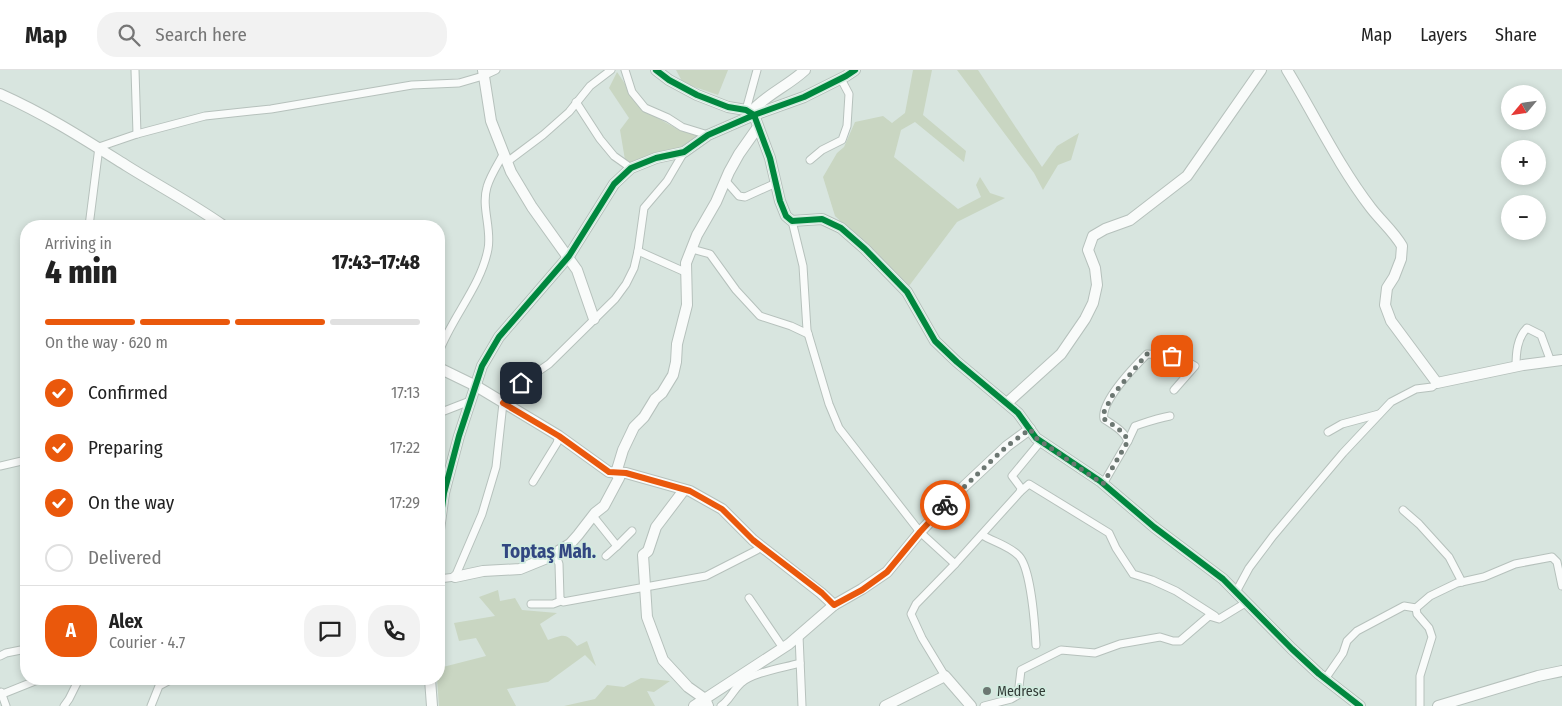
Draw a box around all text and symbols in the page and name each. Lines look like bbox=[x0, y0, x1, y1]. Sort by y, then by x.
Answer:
search box bbox=[97, 12, 447, 57]
text: Map bbox=[25, 21, 67, 49]
icon: search bbox=[115, 21, 143, 49]
text: Search here bbox=[155, 23, 247, 46]
text: Map bbox=[1361, 24, 1392, 46]
text: Layers bbox=[1420, 24, 1467, 46]
text: Share bbox=[1495, 24, 1537, 46]
north arrow bbox=[1501, 85, 1546, 130]
map controls bbox=[1501, 85, 1546, 240]
button: + bbox=[1501, 140, 1546, 185]
button: − bbox=[1501, 195, 1546, 240]
text: Arriving in bbox=[45, 234, 112, 253]
text: 17:43–17:48 bbox=[332, 251, 420, 274]
text: 4 min bbox=[45, 253, 118, 291]
text: On the way · 620 m bbox=[45, 333, 168, 352]
pin bbox=[1151, 335, 1193, 377]
icon: bag bbox=[1158, 342, 1186, 370]
pin bbox=[500, 362, 542, 404]
icon: home bbox=[507, 369, 535, 397]
icon: check bbox=[45, 379, 73, 407]
text: Confirmed bbox=[88, 381, 168, 404]
text: 17:13 bbox=[391, 383, 420, 402]
icon: check bbox=[45, 434, 73, 462]
text: Preparing bbox=[88, 436, 163, 459]
text: 17:22 bbox=[390, 438, 420, 457]
courier bbox=[920, 480, 970, 530]
icon: check bbox=[45, 489, 73, 517]
text: On the way bbox=[88, 491, 174, 514]
icon: bike bbox=[931, 491, 959, 519]
text: 17:29 bbox=[389, 493, 420, 512]
district label: Toptaş Mah. bbox=[502, 540, 596, 563]
text: Delivered bbox=[88, 546, 162, 569]
button: chat bbox=[304, 605, 356, 657]
button: phone bbox=[368, 605, 420, 657]
text: Alex bbox=[109, 610, 143, 633]
text: A bbox=[66, 619, 76, 642]
text: Courier · 4.7 bbox=[109, 633, 185, 652]
place label: Medrese bbox=[997, 683, 1046, 700]
marker: Medrese bbox=[981, 685, 993, 697]

